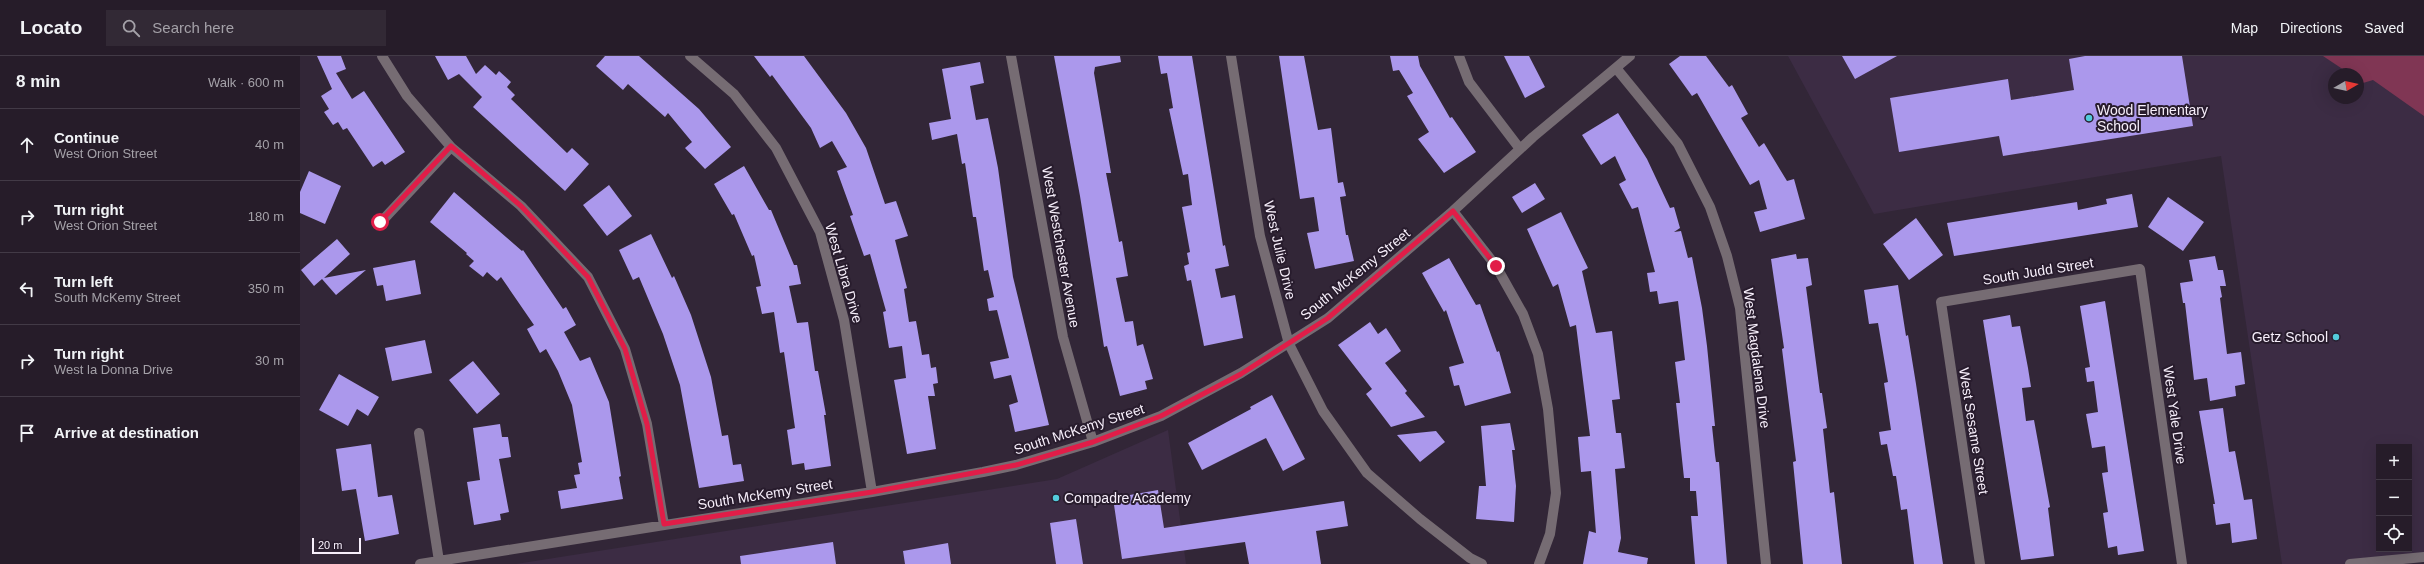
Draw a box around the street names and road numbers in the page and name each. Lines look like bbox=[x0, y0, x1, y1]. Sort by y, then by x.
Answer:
street label: West Westchester Avenue bbox=[1039, 165, 1083, 329]
street label: West Julie Drive bbox=[1261, 199, 1299, 301]
street label: West Libra Drive bbox=[822, 221, 866, 325]
street label: South McKemy Street bbox=[1297, 225, 1413, 323]
street label: South Judd Street bbox=[1981, 254, 2095, 288]
street label: West Magdalena Drive bbox=[1740, 287, 1774, 429]
street label: West Yale Drive bbox=[2160, 365, 2190, 465]
street label: West Sesame Street bbox=[1956, 366, 1992, 496]
street label: South McKemy Street bbox=[1012, 400, 1146, 458]
street label: South McKemy Street bbox=[697, 475, 834, 513]

